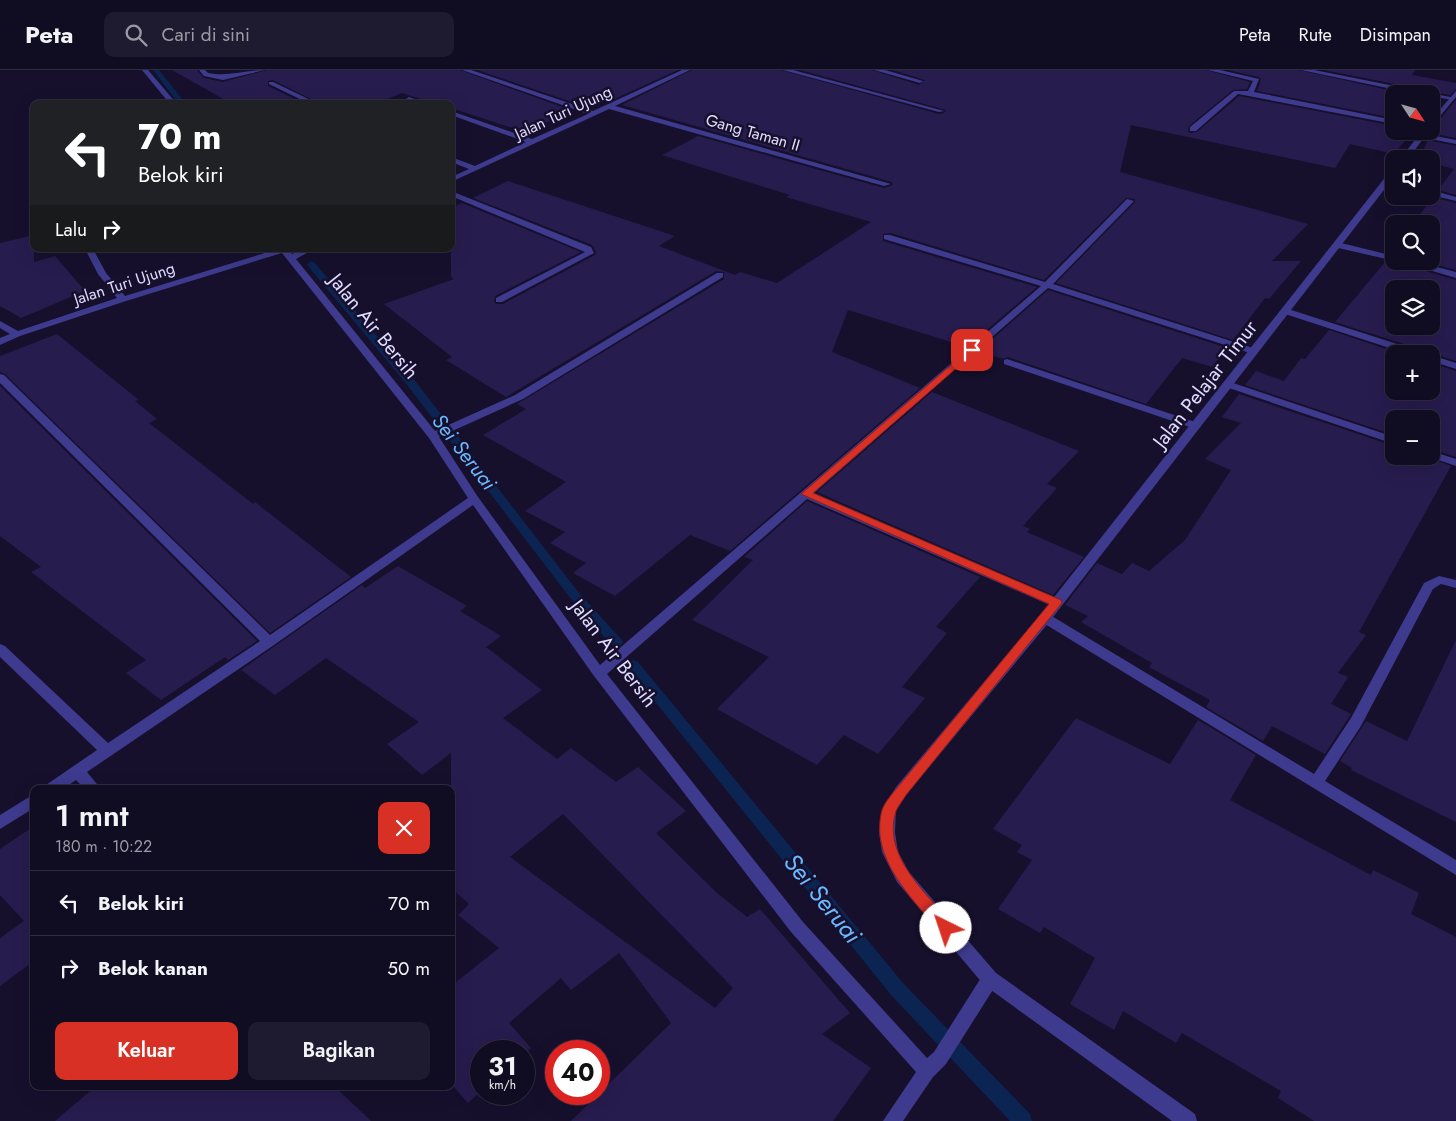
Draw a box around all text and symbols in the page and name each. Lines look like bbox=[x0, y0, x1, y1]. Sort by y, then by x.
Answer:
search box bbox=[104, 12, 454, 57]
text: Peta bbox=[25, 17, 74, 52]
icon: search bbox=[122, 21, 150, 49]
text: Cari di sini bbox=[162, 21, 250, 48]
text: Peta bbox=[1239, 22, 1271, 48]
text: Rute bbox=[1299, 22, 1332, 48]
text: Disimpan bbox=[1360, 22, 1431, 48]
street label: Jalan Turi Ujung bbox=[509, 80, 616, 146]
north arrow bbox=[1385, 85, 1440, 140]
map controls bbox=[1385, 85, 1440, 465]
street label: Gang Taman II bbox=[703, 108, 803, 157]
text: 70 m bbox=[138, 112, 221, 162]
icon: left bbox=[55, 120, 120, 185]
button: sound bbox=[1385, 150, 1440, 205]
text: Belok kiri bbox=[138, 158, 224, 190]
icon: right bbox=[97, 215, 125, 243]
button: search bbox=[1385, 215, 1440, 270]
text: Lalu bbox=[55, 216, 87, 243]
street label: Jalan Turi Ujung bbox=[69, 256, 178, 311]
street label: Jalan Air Bersih bbox=[320, 265, 425, 385]
button: layers bbox=[1385, 280, 1440, 335]
street label: Jalan Pelajar Timur bbox=[1144, 314, 1265, 457]
pin bbox=[951, 329, 993, 371]
icon: arrive bbox=[958, 336, 986, 364]
button: + bbox=[1385, 345, 1440, 400]
water label: Sei Seruai bbox=[425, 407, 504, 497]
button: − bbox=[1385, 410, 1440, 465]
street label: Jalan Air Bersih bbox=[562, 591, 664, 713]
text: 1 mnt bbox=[55, 794, 129, 837]
button: close bbox=[378, 802, 430, 854]
text: 180 m · 10:22 bbox=[55, 835, 152, 858]
water label: Sei Seruai bbox=[775, 845, 871, 951]
icon: left bbox=[55, 889, 83, 917]
text: Belok kiri bbox=[98, 890, 184, 917]
text: 70 m bbox=[388, 890, 430, 917]
position arrow bbox=[919, 901, 971, 953]
icon: right bbox=[55, 954, 83, 982]
text: Belok kanan bbox=[98, 955, 208, 982]
text: 50 m bbox=[387, 955, 430, 982]
button: Keluar bbox=[55, 1022, 238, 1080]
button: Bagikan bbox=[248, 1022, 430, 1080]
speed limit sign: 40 bbox=[545, 1040, 610, 1105]
text: 31 bbox=[488, 1048, 517, 1084]
text: km/h bbox=[489, 1076, 516, 1094]

